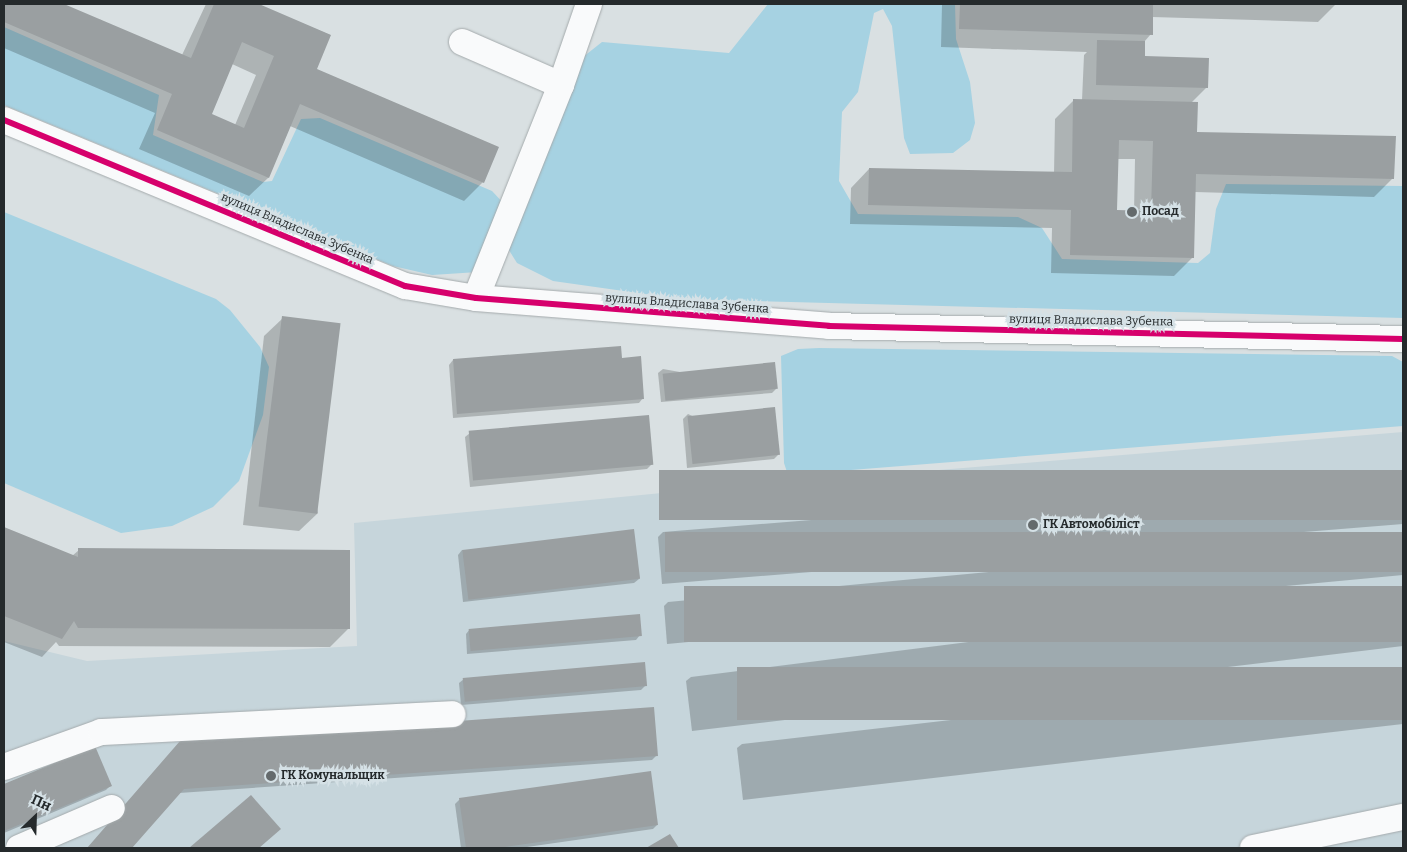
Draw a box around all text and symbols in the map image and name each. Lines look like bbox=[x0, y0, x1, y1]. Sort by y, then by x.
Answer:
street label: вулиця Владислава Зубенка bbox=[219, 190, 375, 268]
place label: Посад bbox=[1142, 205, 1179, 219]
marker: Посад bbox=[1126, 206, 1138, 218]
street label: вулиця Владислава Зубенка bbox=[605, 291, 769, 317]
street label: вулиця Владислава Зубенка bbox=[1009, 312, 1173, 330]
place label: ГК Автомобіліст bbox=[1043, 518, 1140, 532]
marker: ГК Автомобіліст bbox=[1027, 519, 1039, 531]
place label: ГК Комунальщик bbox=[281, 769, 385, 783]
marker: ГК Комунальщик bbox=[265, 770, 277, 782]
text: Пн bbox=[29, 791, 54, 815]
north arrow bbox=[10, 792, 60, 842]

